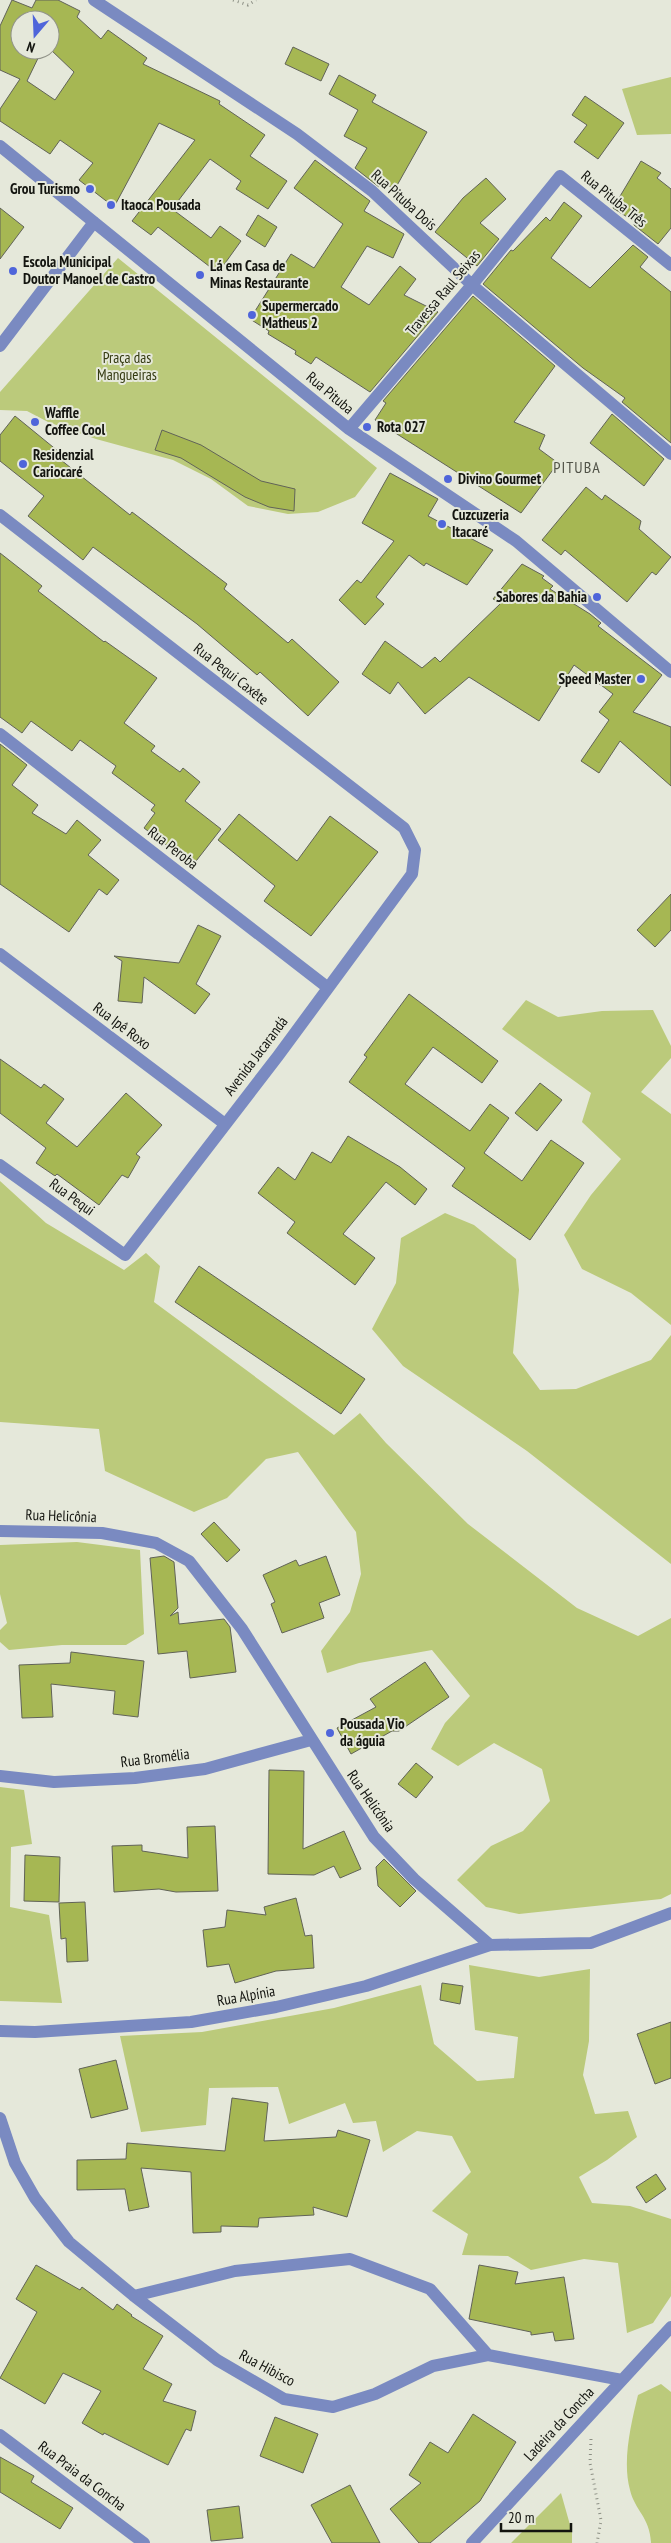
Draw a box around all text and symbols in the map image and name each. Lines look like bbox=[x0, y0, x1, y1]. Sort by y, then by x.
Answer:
north arrow bbox=[10, 10, 60, 60]
text: N bbox=[24, 38, 37, 57]
street label: Rua Pituba Dois bbox=[368, 165, 441, 234]
street label: Rua Pituba Três bbox=[577, 166, 651, 231]
place label: Grou Turismo bbox=[10, 179, 80, 198]
marker: Grou Turismo bbox=[84, 183, 96, 195]
place label: Itaoca Pousada bbox=[121, 195, 201, 214]
marker: Itaoca Pousada bbox=[105, 199, 117, 211]
street label: Travessa Raul Seixas bbox=[401, 246, 484, 340]
place label: Escola Municipal Doutor Manoel de Castro bbox=[23, 252, 156, 288]
place label: Lá em Casa de Minas Restaurante bbox=[210, 256, 309, 292]
marker: Escola Municipal Doutor Manoel de Castro bbox=[7, 265, 19, 277]
marker: Lá em Casa de Minas Restaurante bbox=[194, 269, 206, 281]
place label: Supermercado Matheus 2 bbox=[262, 296, 339, 332]
marker: Supermercado Matheus 2 bbox=[246, 309, 258, 321]
park label: Praça das Mangueiras bbox=[97, 348, 157, 384]
street label: Rua Pituba bbox=[303, 367, 358, 418]
place label: Waffle Coffee Cool bbox=[44, 403, 105, 439]
marker: Waffle Coffee Cool bbox=[29, 416, 41, 428]
place label: Rota 027 bbox=[377, 417, 426, 436]
marker: Rota 027 bbox=[361, 421, 373, 433]
place label: Residenzial Cariocaré bbox=[33, 445, 94, 481]
district label: PITUBA bbox=[553, 457, 601, 477]
marker: Residenzial Cariocaré bbox=[17, 458, 29, 470]
place label: Divino Gourmet bbox=[458, 469, 542, 488]
marker: Divino Gourmet bbox=[442, 473, 454, 485]
place label: Cuzcuzeria Itacaré bbox=[452, 505, 509, 541]
marker: Cuzcuzeria Itacaré bbox=[436, 518, 448, 530]
place label: Sabores da Bahia bbox=[496, 587, 587, 606]
marker: Sabores da Bahia bbox=[591, 591, 603, 603]
street label: Rua Pequi Caxête bbox=[190, 639, 272, 709]
place label: Speed Master bbox=[559, 669, 632, 688]
marker: Speed Master bbox=[635, 673, 647, 685]
street label: Rua Peroba bbox=[144, 822, 202, 873]
street label: Rua Ipê Roxo bbox=[90, 998, 155, 1053]
street label: Avenida Jacarandá bbox=[220, 1012, 292, 1099]
street label: Rua Pequi bbox=[46, 1174, 99, 1219]
street label: Rua Helicônia bbox=[25, 1505, 97, 1526]
place label: Pousada Vio da águia bbox=[340, 1714, 405, 1750]
marker: Pousada Vio da águia bbox=[324, 1727, 336, 1739]
street label: Rua Bromélia bbox=[119, 1744, 190, 1771]
street label: Rua Helicônia bbox=[343, 1766, 400, 1835]
street label: Rua Alpínia bbox=[215, 1981, 276, 2010]
street label: Rua Hibisco bbox=[236, 2345, 298, 2390]
street label: Ladeira da Concha bbox=[519, 2383, 598, 2465]
street label: Rua Praia da Concha bbox=[35, 2436, 130, 2515]
scale bar bbox=[501, 2500, 571, 2532]
text: 20 m bbox=[508, 2508, 534, 2527]

